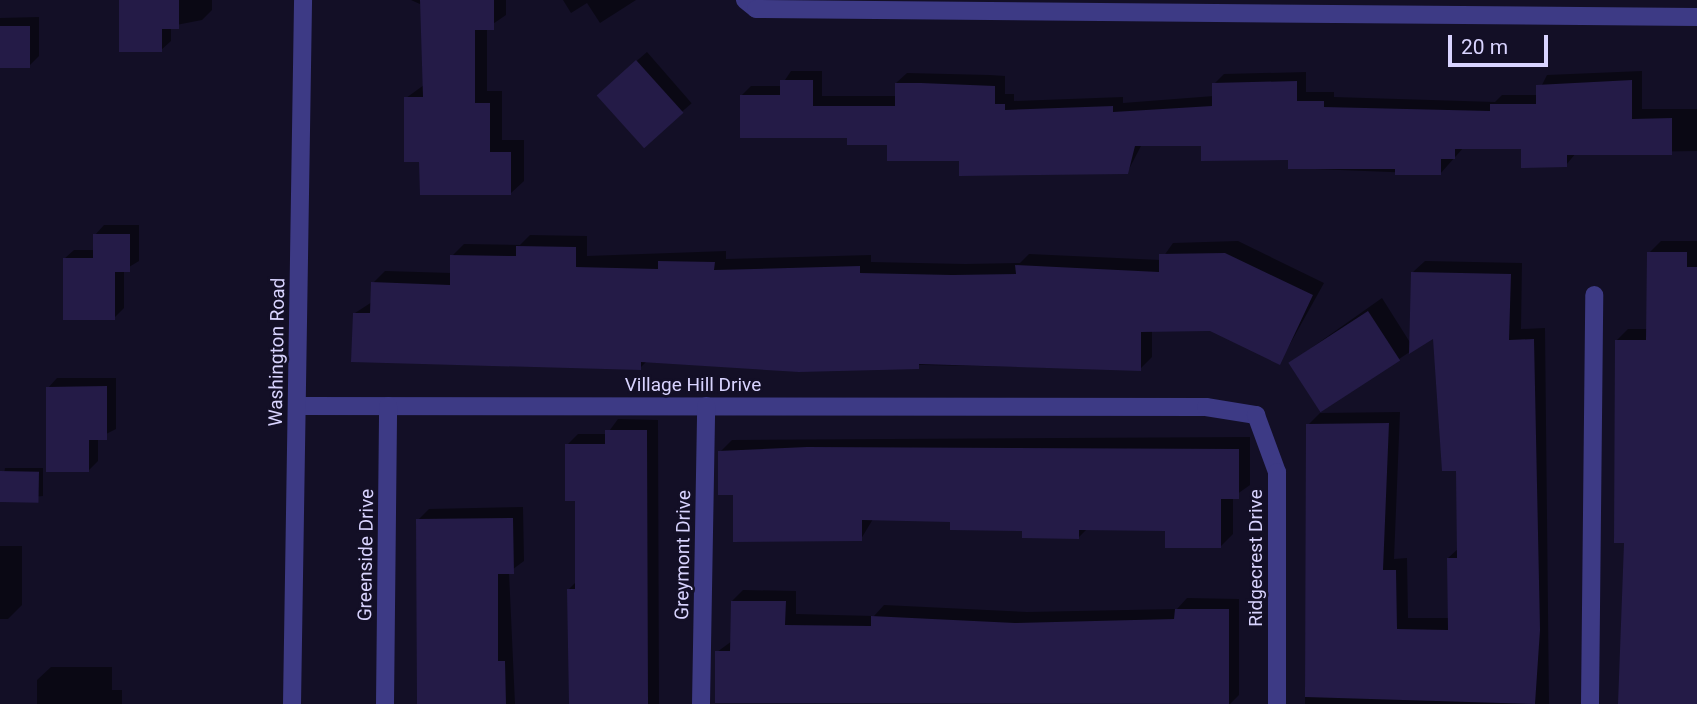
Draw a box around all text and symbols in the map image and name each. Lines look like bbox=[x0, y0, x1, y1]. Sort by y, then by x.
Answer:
scale bar bbox=[1452, 21, 1552, 65]
text: 20 m bbox=[1461, 35, 1508, 59]
street label: Washington Road bbox=[264, 278, 290, 426]
street label: Village Hill Drive bbox=[625, 374, 761, 396]
street label: Greenside Drive bbox=[353, 489, 379, 621]
street label: Ridgecrest Drive bbox=[1245, 489, 1267, 627]
street label: Greymont Drive bbox=[670, 490, 696, 620]

